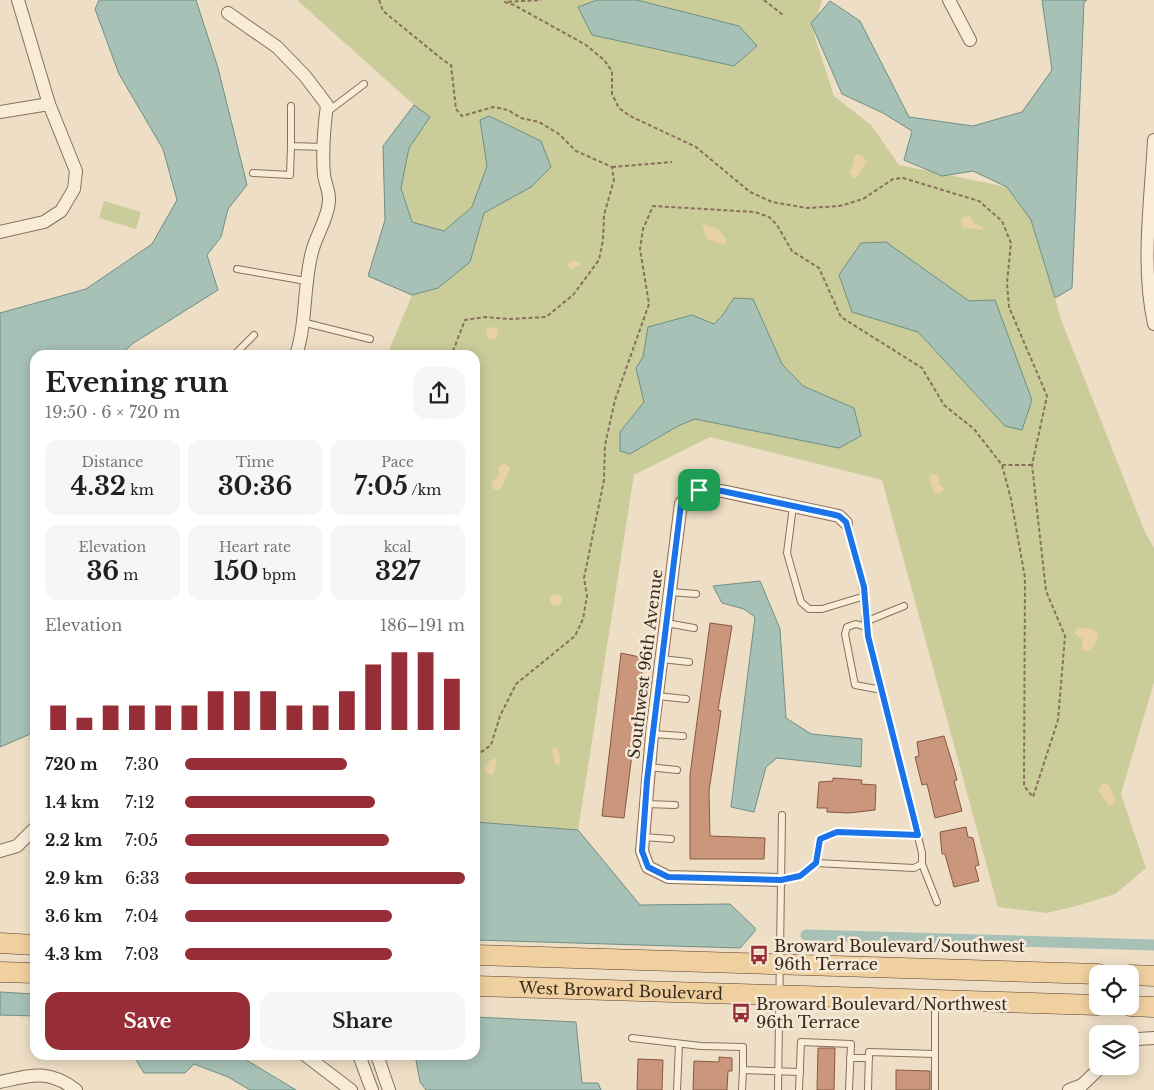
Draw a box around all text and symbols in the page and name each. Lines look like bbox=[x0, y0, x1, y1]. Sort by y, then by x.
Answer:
text: Evening run bbox=[45, 365, 229, 400]
button: share bbox=[413, 367, 465, 419]
text: 19:50 · 6 × 720 m bbox=[45, 402, 180, 422]
text: Distance bbox=[81, 453, 143, 471]
text: Time bbox=[236, 453, 274, 471]
text: Pace bbox=[381, 453, 414, 471]
pin bbox=[678, 469, 720, 511]
text: 4.32 bbox=[71, 471, 126, 502]
text: 30:36 bbox=[218, 471, 292, 502]
text: 7:05 bbox=[354, 471, 408, 502]
icon: arrive bbox=[685, 476, 713, 504]
text: km bbox=[126, 481, 154, 499]
text: /km bbox=[408, 481, 441, 499]
text: Elevation bbox=[79, 538, 146, 556]
text: Heart rate bbox=[219, 538, 291, 556]
text: kcal bbox=[384, 538, 412, 556]
text: 36 bbox=[86, 556, 119, 587]
text: 150 bbox=[214, 556, 258, 587]
text: 327 bbox=[375, 556, 420, 587]
text: m bbox=[119, 566, 138, 584]
text: bpm bbox=[258, 566, 296, 584]
street label: Southwest 96th Avenue bbox=[623, 568, 667, 760]
text: Elevation bbox=[45, 615, 122, 635]
text: 186–191 m bbox=[380, 615, 465, 635]
text: 720 m bbox=[45, 754, 98, 774]
text: 7:30 bbox=[125, 754, 159, 774]
text: 1.4 km bbox=[45, 792, 99, 812]
text: 7:12 bbox=[125, 792, 155, 812]
text: 2.2 km bbox=[45, 830, 103, 850]
text: 7:05 bbox=[125, 830, 158, 850]
text: 2.9 km bbox=[45, 868, 103, 888]
text: 6:33 bbox=[125, 868, 160, 888]
text: 3.6 km bbox=[45, 906, 103, 926]
text: 7:04 bbox=[125, 906, 158, 926]
place label: Broward Boulevard/Southwest 96th Terrace bbox=[774, 936, 1025, 974]
text: 4.3 km bbox=[45, 944, 103, 964]
text: 7:03 bbox=[125, 944, 159, 964]
bus stop icon: Broward Boulevard/Southwest 96th Terrace bbox=[748, 944, 770, 966]
map controls bbox=[1089, 965, 1139, 1075]
button: locate bbox=[1089, 965, 1139, 1015]
street label: West Broward Boulevard bbox=[518, 977, 724, 1004]
button: Save bbox=[45, 992, 250, 1050]
button: Share bbox=[260, 992, 465, 1050]
place label: Broward Boulevard/Northwest 96th Terrace bbox=[756, 994, 1007, 1032]
bus stop icon: Broward Boulevard/Northwest 96th Terrace bbox=[730, 1002, 752, 1024]
button: layers bbox=[1089, 1025, 1139, 1075]

